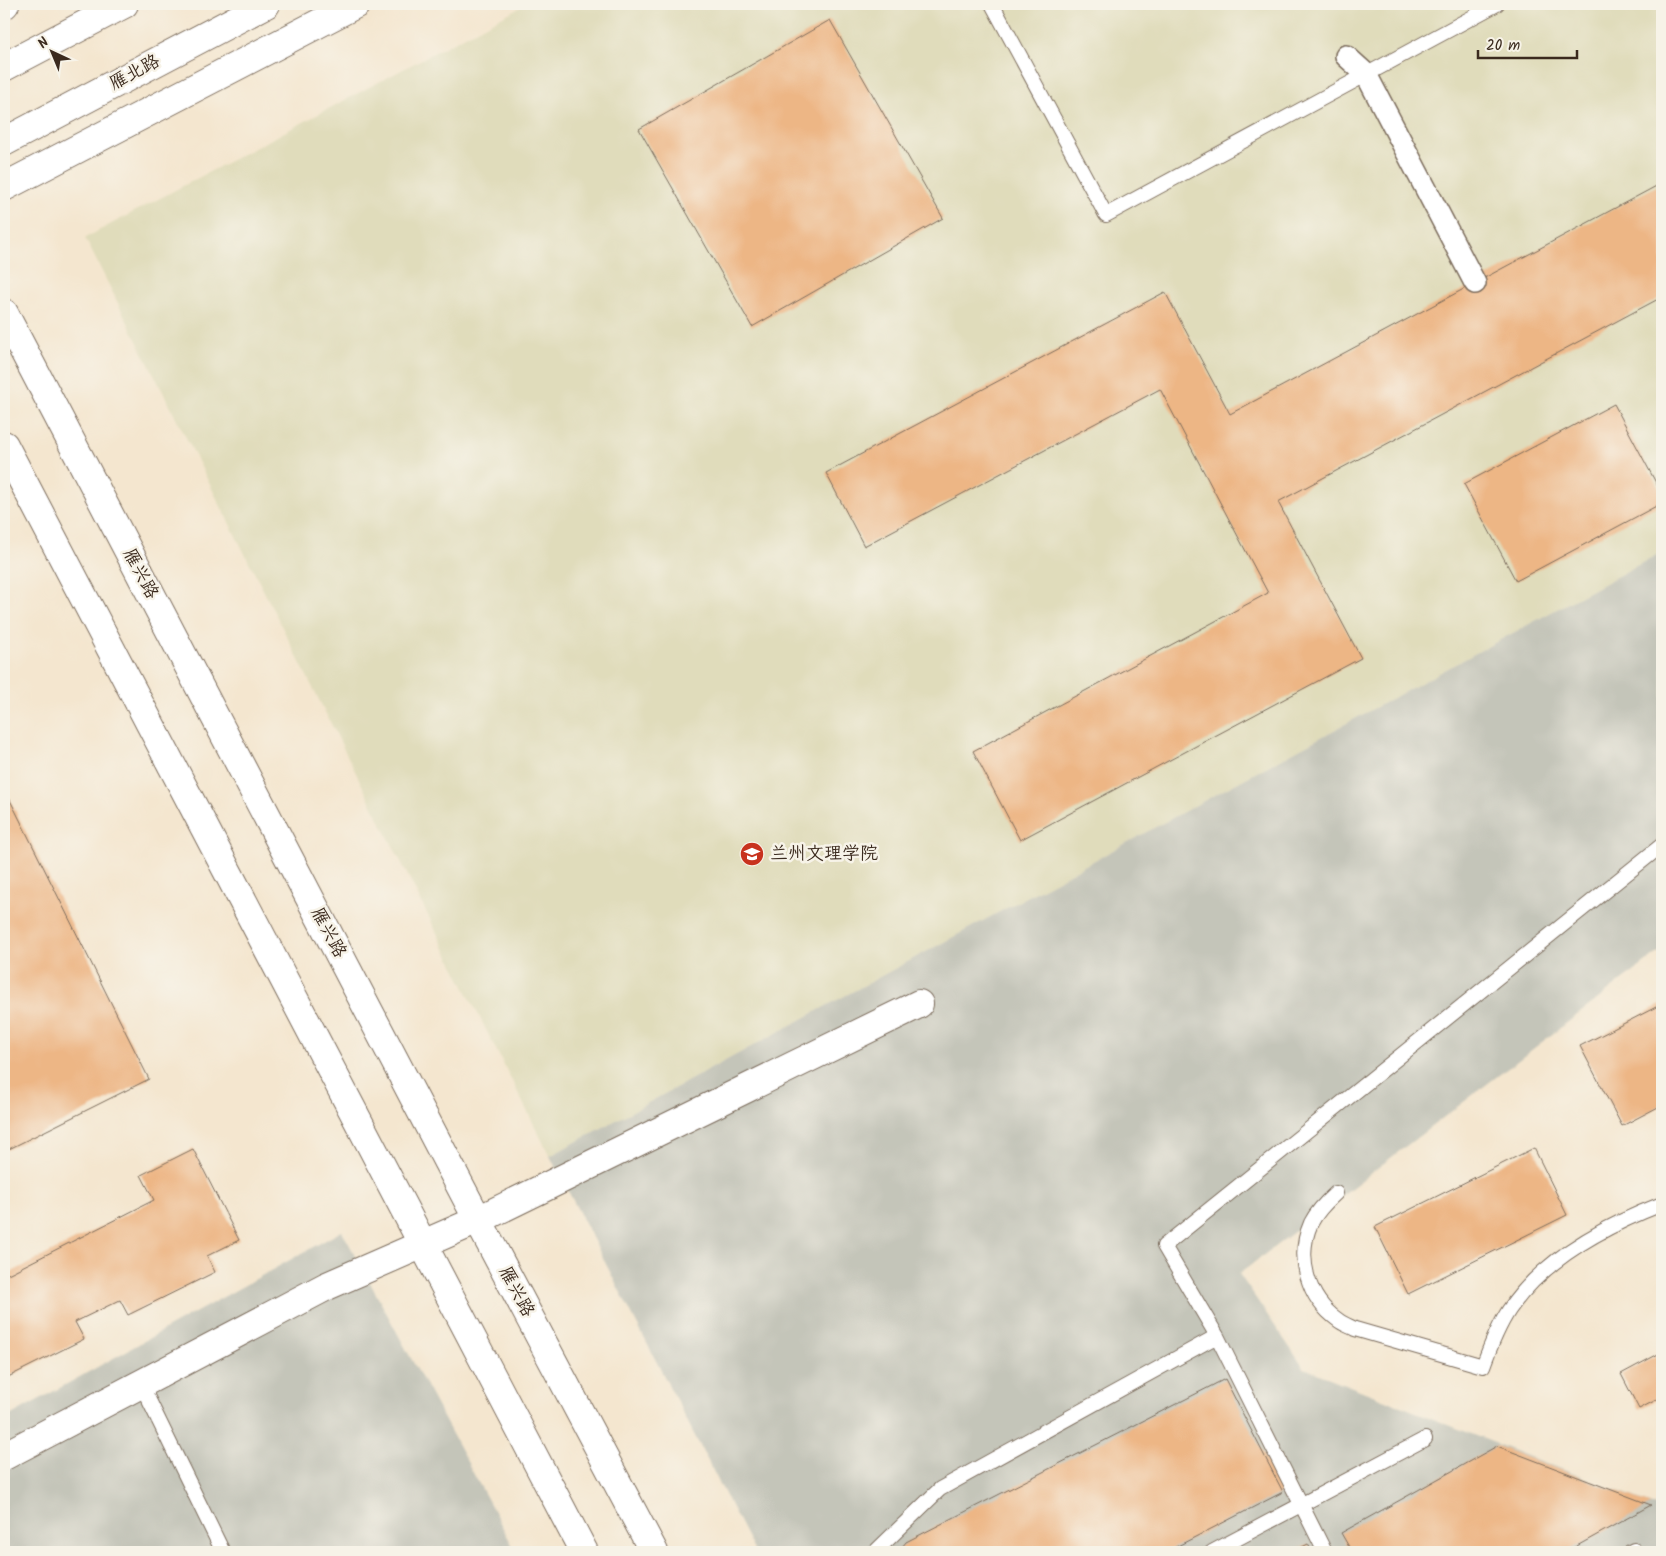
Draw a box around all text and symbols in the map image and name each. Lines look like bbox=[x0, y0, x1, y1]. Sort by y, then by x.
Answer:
north arrow bbox=[28, 28, 78, 78]
scale bar bbox=[1478, 28, 1577, 60]
text: N bbox=[33, 32, 55, 54]
text: 20 m bbox=[1486, 34, 1520, 58]
street label: 雁北路 bbox=[104, 48, 166, 98]
street label: 雁兴路 bbox=[115, 543, 165, 605]
place label: 兰州文理学院 bbox=[770, 840, 878, 869]
school or university icon: 兰州文理学院 bbox=[739, 841, 765, 867]
street label: 雁兴路 bbox=[303, 902, 353, 964]
street label: 雁兴路 bbox=[491, 1261, 541, 1323]

